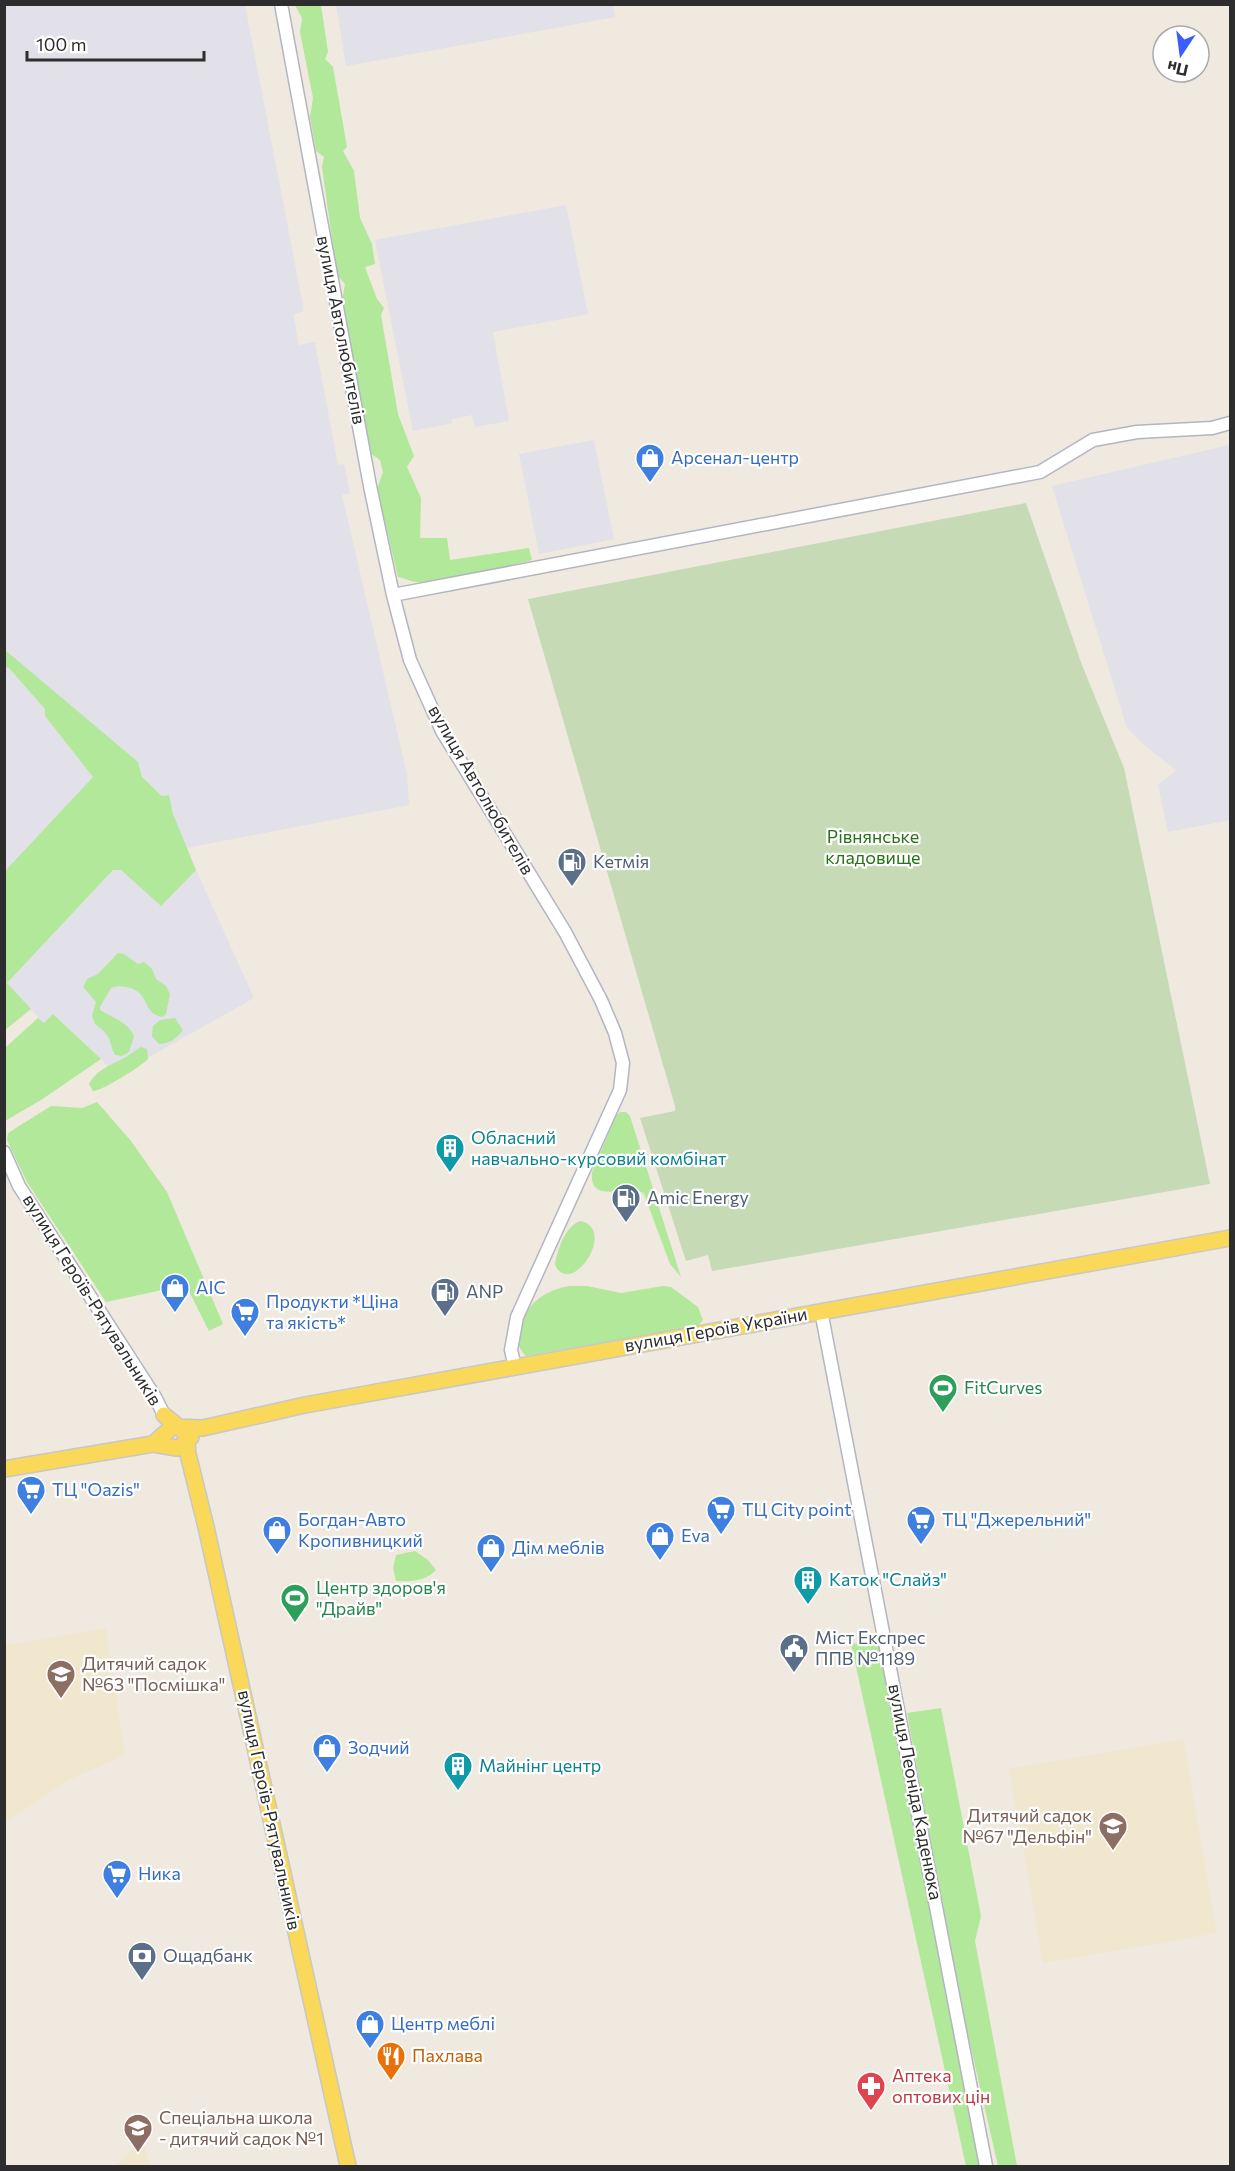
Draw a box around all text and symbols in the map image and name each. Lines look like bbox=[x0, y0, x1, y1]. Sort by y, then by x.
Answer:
scale bar bbox=[27, 24, 204, 62]
north arrow bbox=[1151, 24, 1211, 84]
text: 100 m bbox=[36, 33, 86, 55]
text: Пн bbox=[1165, 57, 1190, 81]
street label: вулиця Автолюбителів bbox=[313, 233, 371, 426]
shop icon: Арсенал-центр bbox=[634, 442, 666, 484]
place label: Арсенал-центр bbox=[671, 446, 799, 468]
street label: вулиця Автолюбителів bbox=[424, 701, 539, 878]
park label: Рівнянське кладовище bbox=[825, 825, 921, 868]
fuel station icon: Кетмія bbox=[556, 846, 588, 888]
place label: Кетмія bbox=[593, 850, 649, 872]
place label: Обласний навчально-курсовий комбінат bbox=[471, 1126, 727, 1169]
building icon: Обласний навчально-курсовий комбінат bbox=[434, 1132, 466, 1174]
fuel station icon: Amic Energy bbox=[610, 1182, 642, 1224]
place label: Amic Energy bbox=[647, 1186, 749, 1208]
street label: вулиця Героїв-Рятувальників bbox=[19, 1190, 167, 1409]
shop icon: АІС bbox=[159, 1272, 191, 1314]
place label: АІС bbox=[196, 1276, 226, 1298]
fuel station icon: ANP bbox=[429, 1276, 461, 1318]
place label: ANP bbox=[466, 1280, 503, 1302]
place label: Продукти *Ціна та якість* bbox=[266, 1290, 399, 1333]
supermarket icon: Продукти *Ціна та якість* bbox=[229, 1296, 261, 1338]
street label: вулиця Героїв України bbox=[623, 1302, 809, 1356]
sports icon: FitCurves bbox=[927, 1372, 959, 1414]
place label: FitCurves bbox=[964, 1376, 1043, 1398]
supermarket icon: ТЦ "Oazis" bbox=[15, 1474, 47, 1516]
place label: ТЦ "Oazis" bbox=[52, 1478, 140, 1500]
supermarket icon: ТЦ City point bbox=[705, 1494, 737, 1536]
place label: ТЦ City point bbox=[742, 1498, 852, 1520]
supermarket icon: ТЦ "Джерельний" bbox=[905, 1504, 937, 1546]
place label: Богдан-Авто Кропивницкий bbox=[298, 1508, 423, 1551]
place label: ТЦ "Джерельний" bbox=[942, 1508, 1091, 1530]
shop icon: Богдан-Авто Кропивницкий bbox=[261, 1514, 293, 1556]
shop icon: Eva bbox=[644, 1520, 676, 1562]
place label: Eva bbox=[681, 1524, 710, 1546]
shop icon: Дім меблів bbox=[475, 1532, 507, 1574]
place label: Дім меблів bbox=[512, 1536, 605, 1558]
building icon: Каток "Слайз" bbox=[792, 1564, 824, 1606]
place label: Каток "Слайз" bbox=[829, 1568, 947, 1590]
place label: Центр здоров'я "Драйв" bbox=[316, 1576, 446, 1619]
sports icon: Центр здоров'я "Драйв" bbox=[279, 1582, 311, 1624]
place label: Міст Експрес ППВ №1189 bbox=[815, 1626, 926, 1669]
public building icon: Міст Експрес ППВ №1189 bbox=[778, 1632, 810, 1674]
place label: Дитячий садок №63 "Посмішка" bbox=[82, 1652, 226, 1695]
school or university icon: Дитячий садок №63 "Посмішка" bbox=[45, 1658, 77, 1700]
street label: вулиця Леоніда Каденюка bbox=[884, 1682, 948, 1902]
street label: вулиця Героїв-Рятувальників bbox=[234, 1688, 306, 1932]
shop icon: Зодчий bbox=[311, 1732, 343, 1774]
place label: Зодчий bbox=[348, 1736, 410, 1758]
building icon: Майнінг центр bbox=[442, 1750, 474, 1792]
place label: Майнінг центр bbox=[479, 1754, 601, 1776]
place label: Дитячий садок №67 "Дельфін" bbox=[962, 1804, 1092, 1847]
school or university icon: Дитячий садок №67 "Дельфін" bbox=[1097, 1810, 1129, 1852]
supermarket icon: Ника bbox=[101, 1858, 133, 1900]
place label: Ника bbox=[138, 1862, 181, 1884]
bank icon: Ощадбанк bbox=[126, 1940, 158, 1982]
place label: Ощадбанк bbox=[163, 1944, 253, 1966]
shop icon: Центр меблі bbox=[354, 2008, 386, 2050]
place label: Центр меблі bbox=[391, 2012, 495, 2034]
restaurant icon: Пахлава bbox=[375, 2040, 407, 2082]
place label: Пахлава bbox=[412, 2044, 483, 2066]
place label: Аптека оптових цін bbox=[892, 2064, 990, 2107]
pharmacy icon: Аптека оптових цін bbox=[855, 2070, 887, 2112]
place label: Спеціальна школа - дитячий садок №1 bbox=[159, 2106, 324, 2149]
school or university icon: Спеціальна школа - дитячий садок №1 bbox=[122, 2112, 154, 2154]

